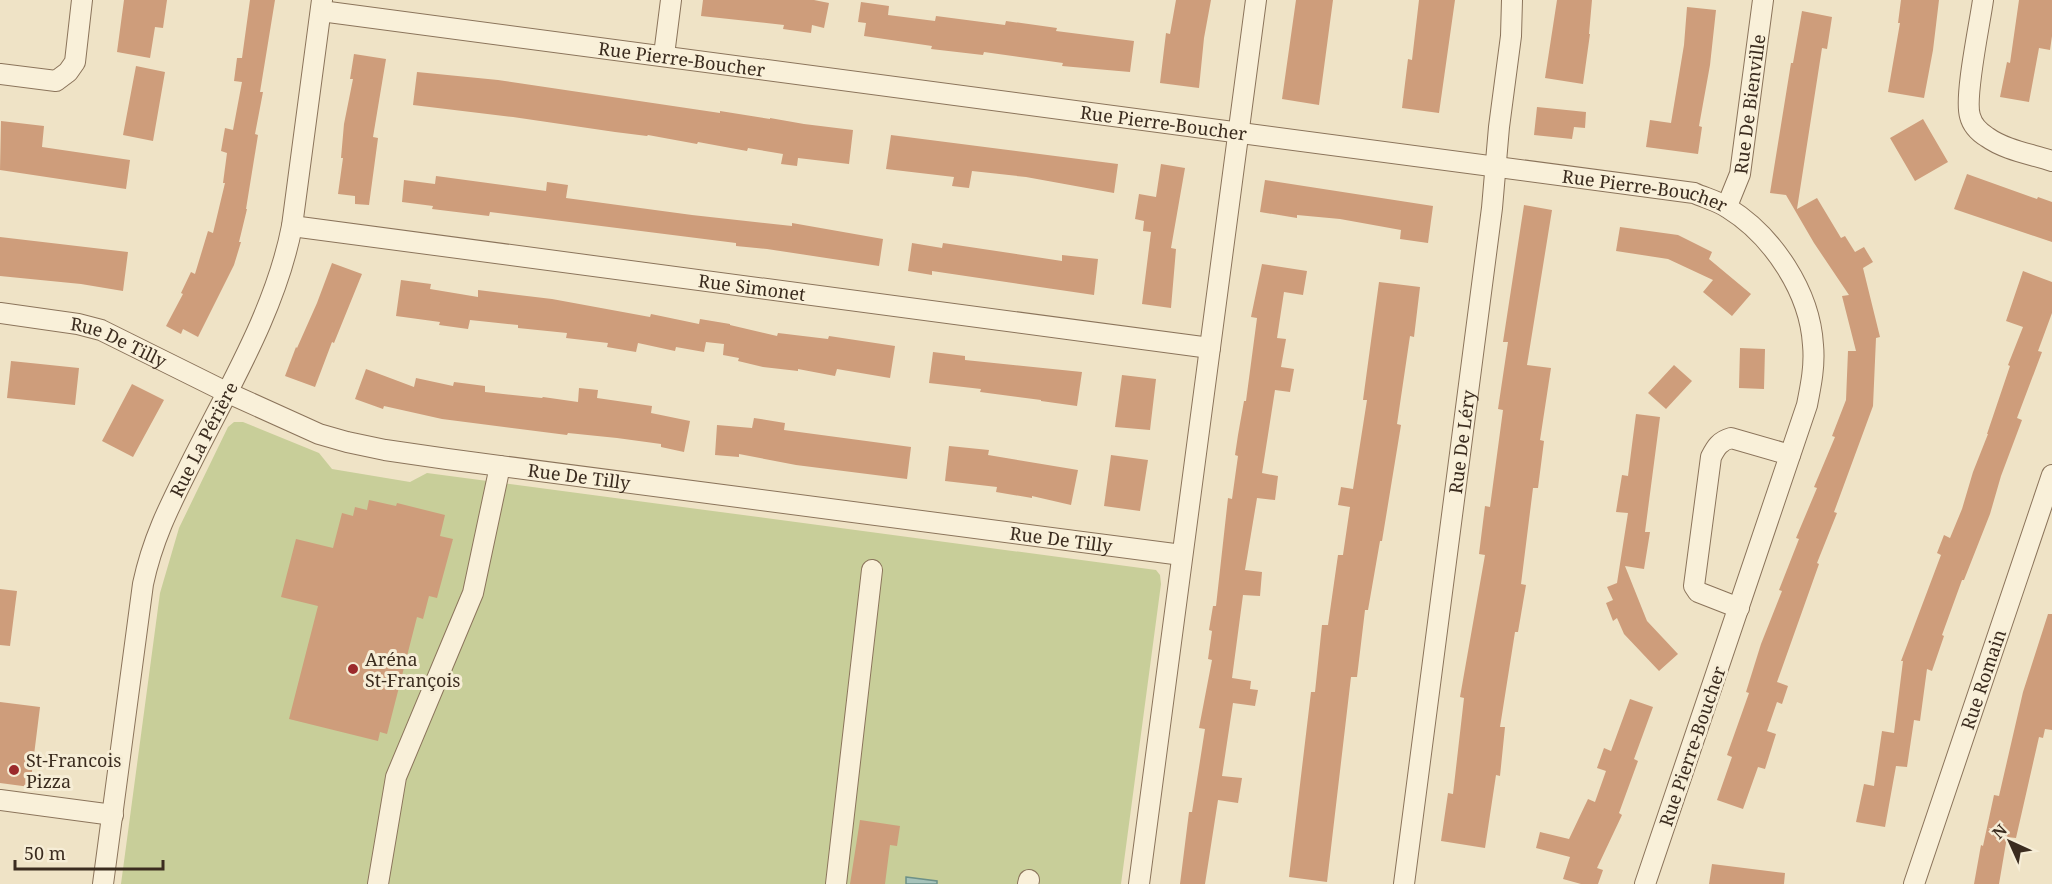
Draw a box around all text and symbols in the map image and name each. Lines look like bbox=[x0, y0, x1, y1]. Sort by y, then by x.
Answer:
street label: Rue De Bienville bbox=[1728, 33, 1770, 176]
street label: Rue Pierre-Boucher bbox=[597, 36, 767, 82]
street label: Rue Pierre-Boucher bbox=[1079, 100, 1249, 146]
street label: Rue Pierre-Boucher bbox=[1561, 164, 1732, 217]
street label: Rue Simonet bbox=[697, 268, 807, 306]
street label: Rue De Tilly bbox=[69, 311, 172, 373]
street label: Rue La Périère bbox=[164, 378, 243, 501]
street label: Rue De Léry bbox=[1443, 388, 1480, 495]
street label: Rue De Tilly bbox=[526, 458, 633, 495]
street label: Rue De Tilly bbox=[1008, 521, 1115, 558]
street label: Rue Romain bbox=[1955, 626, 2011, 733]
place label: Aréna St-François bbox=[365, 647, 460, 692]
marker: Aréna St-François bbox=[346, 662, 360, 676]
street label: Rue Pierre-Boucher bbox=[1653, 662, 1731, 829]
place label: St-Francois Pizza bbox=[26, 748, 121, 793]
marker: St-Francois Pizza bbox=[7, 763, 21, 777]
north arrow bbox=[1980, 812, 2040, 872]
text: N bbox=[1987, 819, 2012, 844]
scale bar bbox=[15, 833, 164, 871]
text: 50 m bbox=[24, 841, 66, 865]

